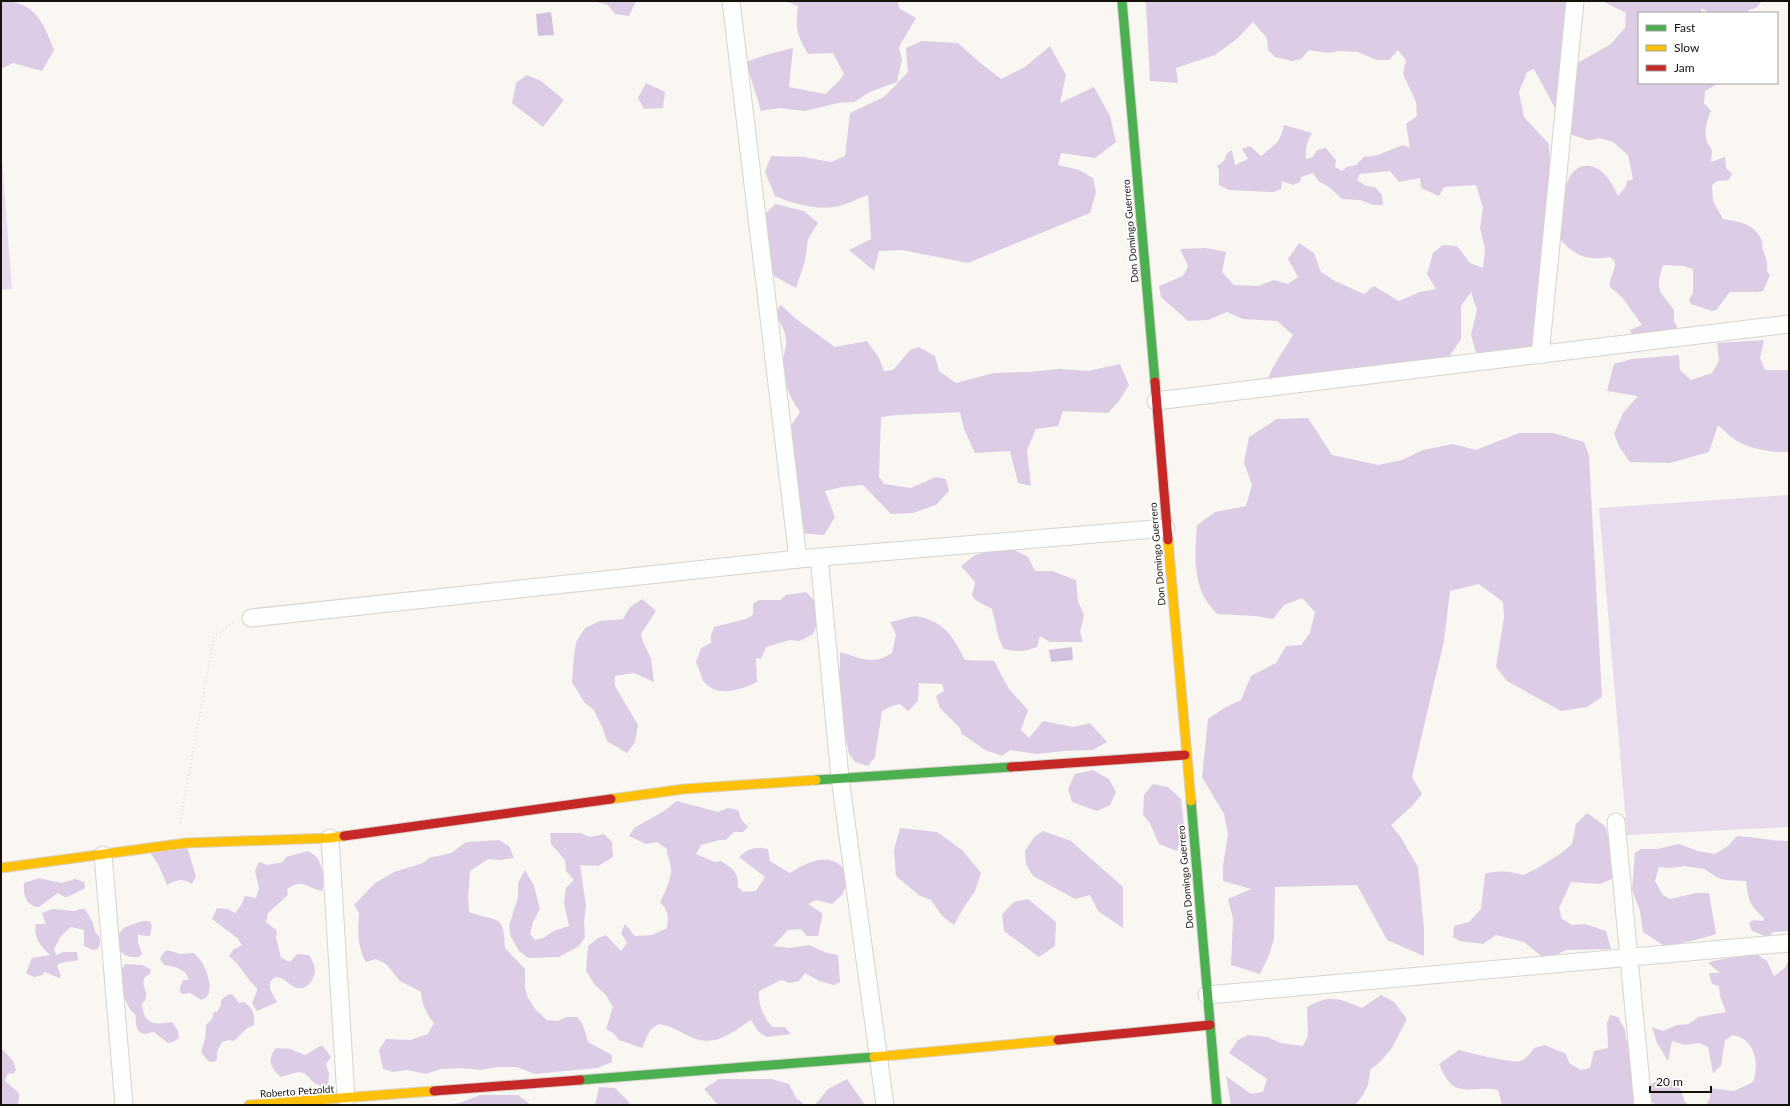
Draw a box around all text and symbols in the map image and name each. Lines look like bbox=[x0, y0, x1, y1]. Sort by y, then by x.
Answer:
legend bbox=[1638, 12, 1778, 84]
text: Fast bbox=[1674, 20, 1696, 35]
text: Slow bbox=[1674, 40, 1700, 55]
text: Jam bbox=[1674, 60, 1695, 75]
street label: Don Domingo Guerrero bbox=[1119, 179, 1140, 283]
street label: Don Domingo Guerrero bbox=[1146, 502, 1167, 606]
street label: Don Domingo Guerrero bbox=[1174, 825, 1195, 929]
scale bar bbox=[1650, 1068, 1711, 1094]
text: 20 m bbox=[1656, 1074, 1683, 1089]
street label: Roberto Petzoldt bbox=[260, 1082, 335, 1100]

